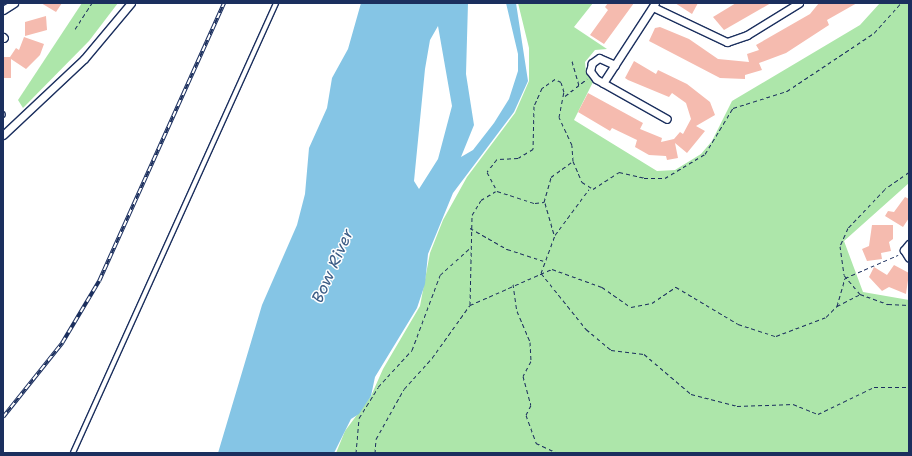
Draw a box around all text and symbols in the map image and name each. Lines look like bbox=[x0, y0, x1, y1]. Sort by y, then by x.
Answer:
water label: Bow River bbox=[308, 226, 358, 306]

